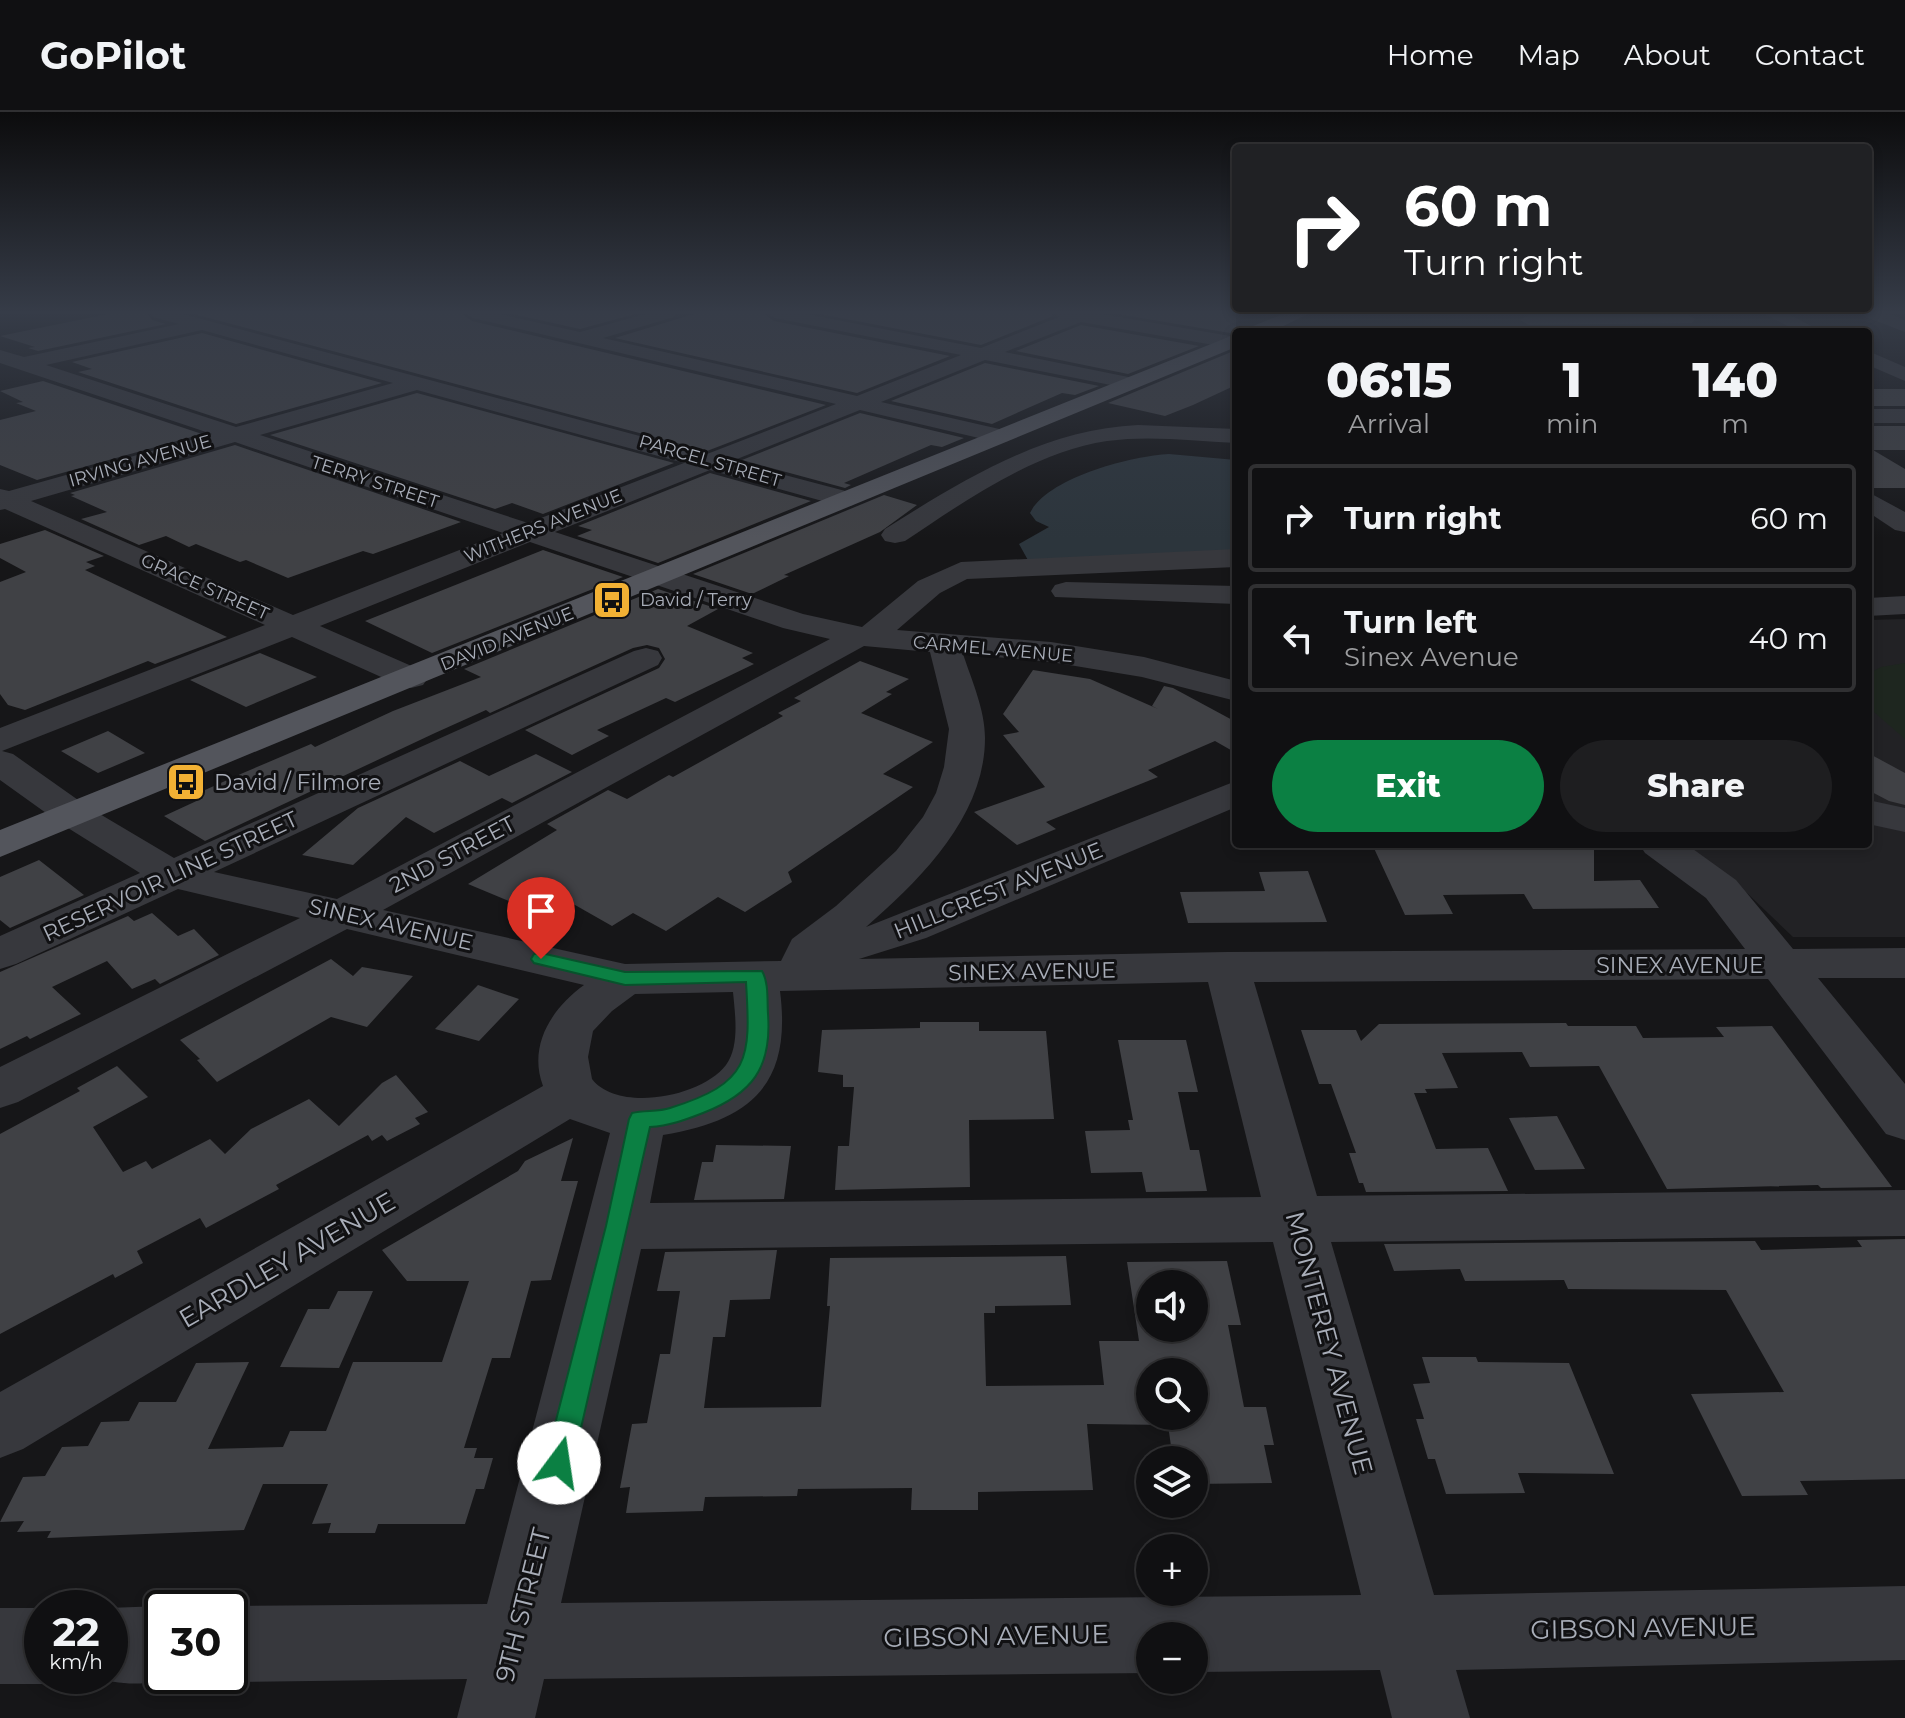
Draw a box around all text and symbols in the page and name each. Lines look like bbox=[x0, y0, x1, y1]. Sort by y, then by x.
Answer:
text: GoPilot bbox=[40, 32, 186, 79]
text: Home bbox=[1387, 38, 1474, 72]
text: Map bbox=[1518, 38, 1580, 72]
text: About bbox=[1624, 38, 1711, 72]
text: Contact bbox=[1755, 38, 1865, 72]
text: 60 m bbox=[1404, 172, 1552, 240]
icon: right bbox=[1272, 176, 1376, 280]
text: Turn right bbox=[1404, 240, 1584, 284]
text: 06:15 bbox=[1326, 351, 1452, 409]
text: 1 bbox=[1562, 351, 1582, 409]
text: 140 bbox=[1692, 351, 1778, 409]
text: Arrival bbox=[1348, 408, 1430, 440]
text: min bbox=[1546, 408, 1598, 440]
text: m bbox=[1721, 408, 1749, 440]
street label: IRVING AVENUE bbox=[66, 430, 214, 492]
street label: PARCEL STREET bbox=[636, 430, 784, 492]
street label: TERRY STREET bbox=[308, 451, 442, 513]
street label: WITHERS AVENUE bbox=[461, 484, 625, 568]
icon: right bbox=[1276, 496, 1320, 540]
text: Turn right bbox=[1344, 500, 1501, 537]
text: 60 m bbox=[1750, 500, 1828, 537]
street label: GRACE STREET bbox=[138, 549, 273, 625]
bus stop icon: David / Terry bbox=[591, 579, 633, 621]
place label: David / Terry bbox=[640, 589, 752, 611]
street label: DAVID AVENUE bbox=[437, 602, 577, 676]
text: Turn left bbox=[1344, 604, 1477, 641]
icon: left bbox=[1276, 616, 1320, 660]
text: 40 m bbox=[1749, 620, 1828, 657]
street label: CARMEL AVENUE bbox=[912, 631, 1074, 667]
text: Sinex Avenue bbox=[1344, 641, 1519, 673]
button: Exit bbox=[1272, 740, 1544, 832]
button: Share bbox=[1560, 740, 1832, 832]
bus stop icon: David / Filmore bbox=[165, 761, 207, 803]
place label: David / Filmore bbox=[214, 769, 381, 796]
street label: RESERVOIR LINE STREET bbox=[38, 805, 302, 948]
street label: 2ND STREET bbox=[385, 810, 520, 899]
street label: HILLCREST AVENUE bbox=[890, 836, 1107, 945]
pin bbox=[507, 877, 575, 959]
icon: arrive bbox=[519, 889, 563, 933]
street label: SINEX AVENUE bbox=[306, 892, 476, 956]
street label: SINEX AVENUE bbox=[1596, 952, 1764, 979]
street label: SINEX AVENUE bbox=[948, 957, 1116, 986]
street label: EARDLEY AVENUE bbox=[173, 1185, 401, 1335]
street label: MONTEREY AVENUE bbox=[1278, 1208, 1380, 1478]
map controls bbox=[1136, 1270, 1208, 1694]
button: sound bbox=[1136, 1270, 1208, 1342]
button: search bbox=[1136, 1358, 1208, 1430]
position arrow bbox=[517, 1421, 601, 1505]
button: layers bbox=[1136, 1446, 1208, 1518]
street label: 9TH STREET bbox=[488, 1525, 558, 1685]
button: + bbox=[1136, 1534, 1208, 1606]
speed limit sign: 30 bbox=[144, 1590, 248, 1694]
text: 22 bbox=[52, 1607, 100, 1656]
street label: GIBSON AVENUE bbox=[1530, 1610, 1756, 1646]
street label: GIBSON AVENUE bbox=[883, 1618, 1109, 1654]
button: − bbox=[1136, 1622, 1208, 1694]
text: km/h bbox=[49, 1650, 103, 1674]

